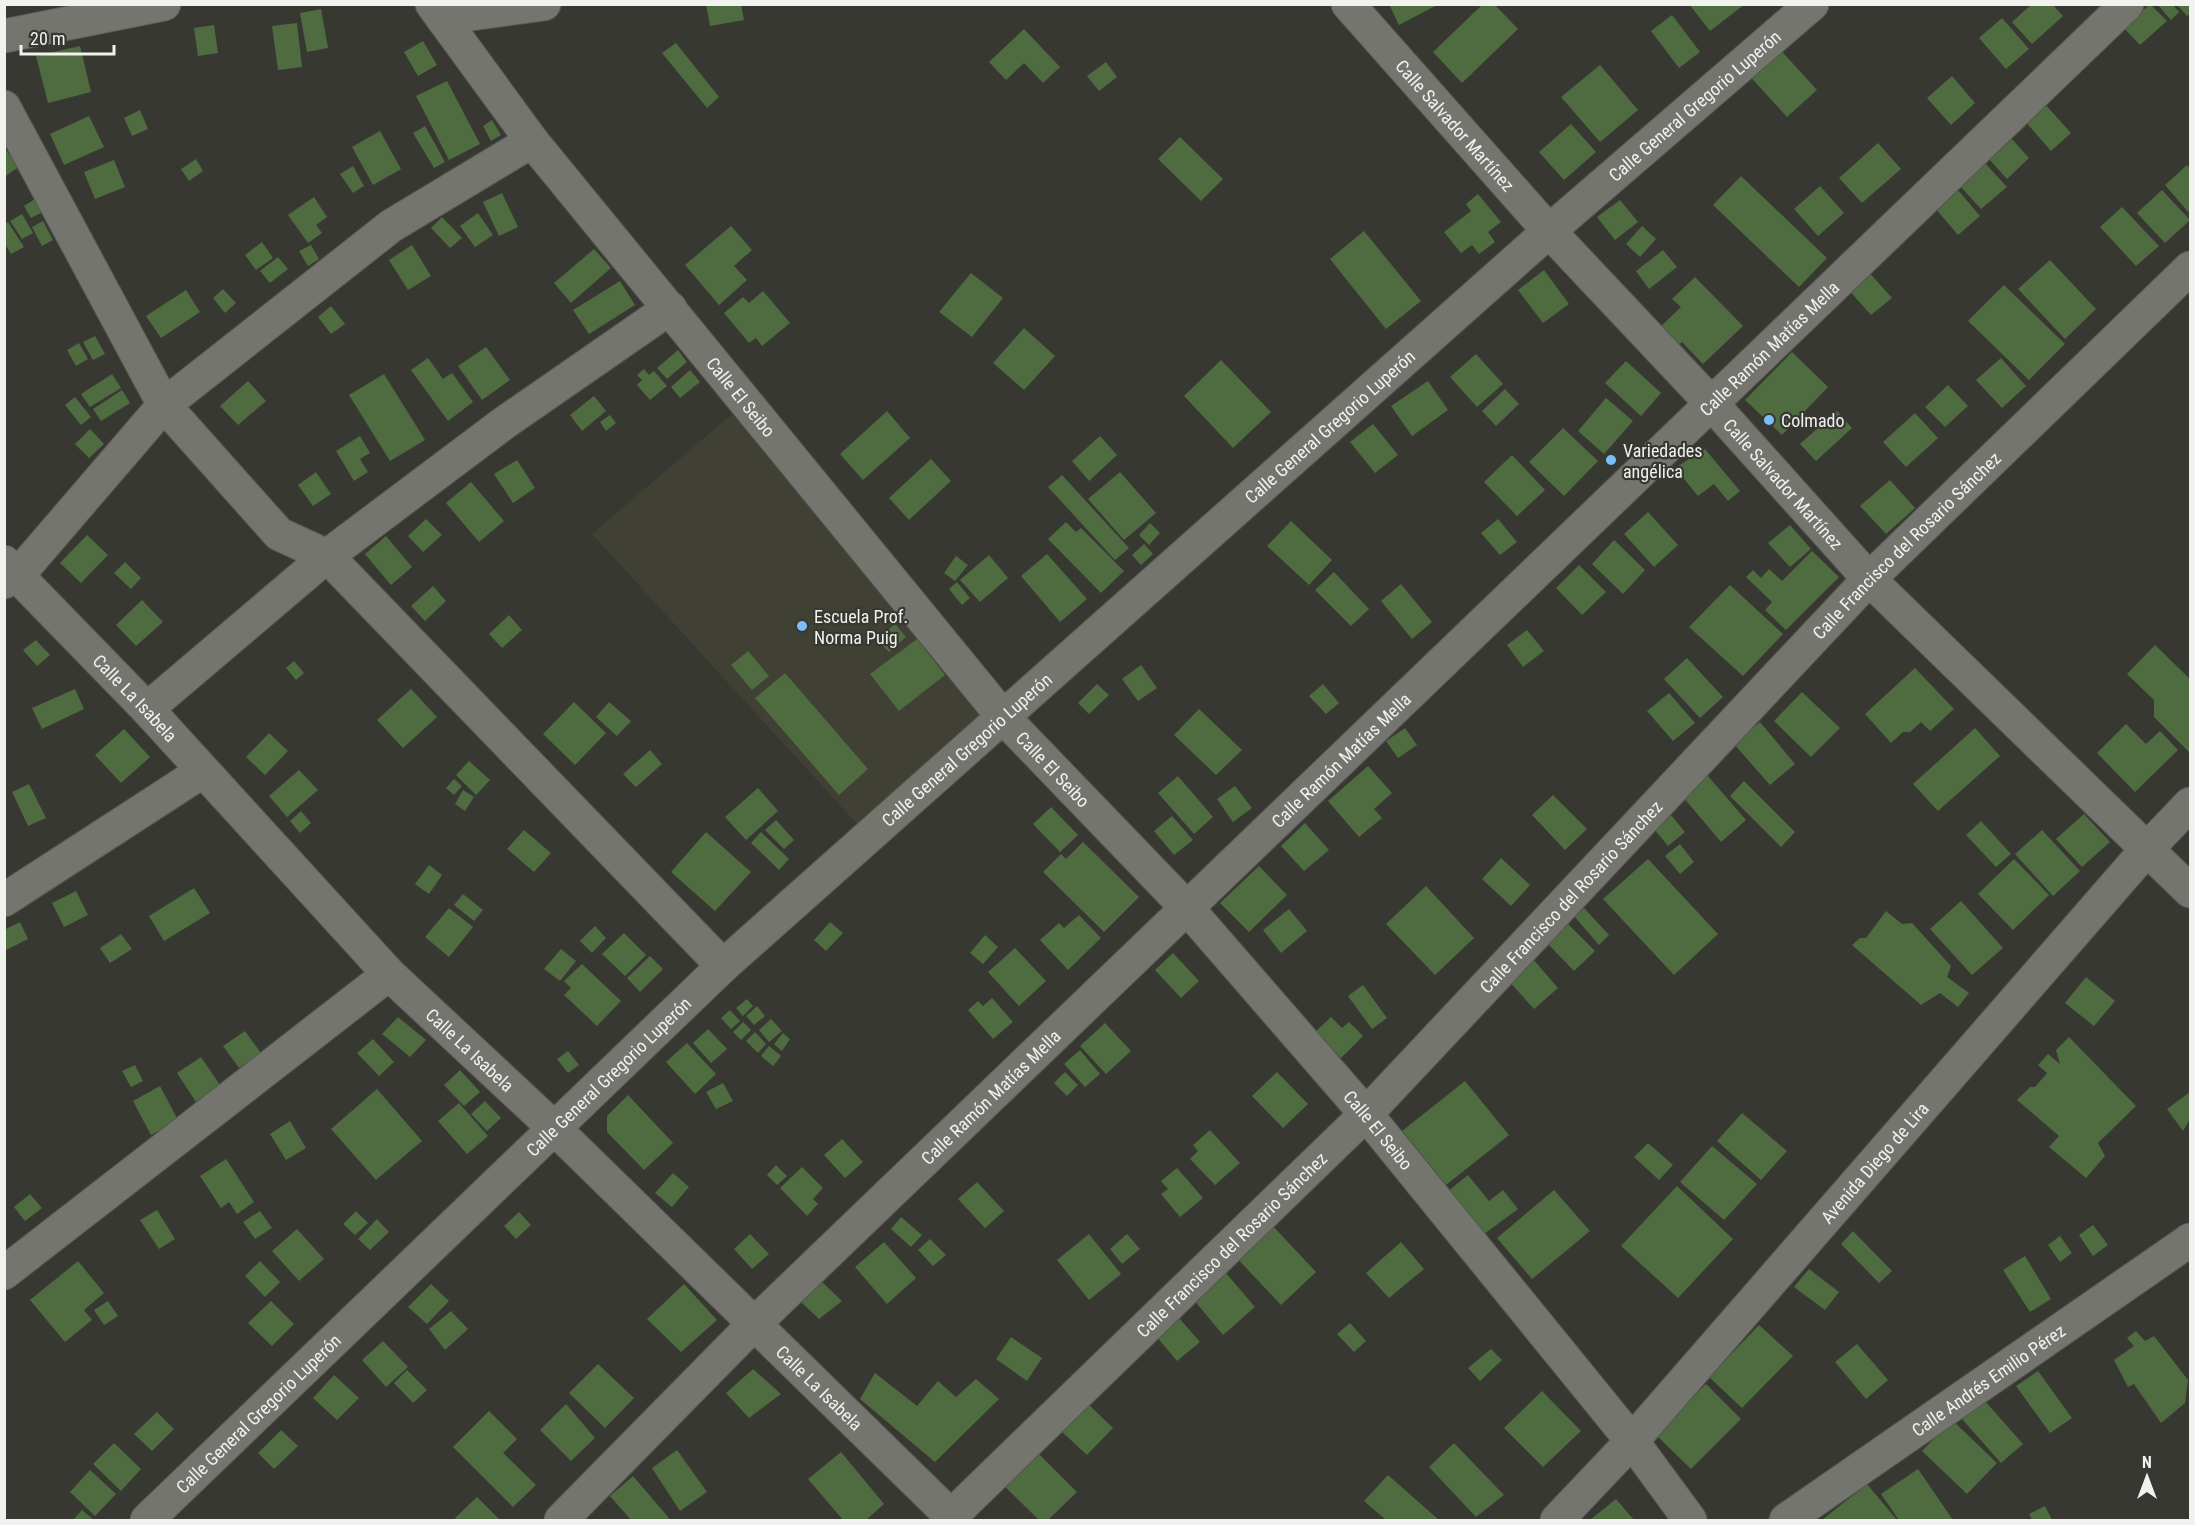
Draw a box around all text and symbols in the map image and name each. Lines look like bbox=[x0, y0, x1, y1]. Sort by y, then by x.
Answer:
scale bar bbox=[21, 18, 114, 56]
street label: Calle General Gregorio Luperón bbox=[1604, 25, 1785, 185]
text: 20 m bbox=[30, 28, 65, 49]
street label: Calle Salvador Martínez bbox=[1392, 55, 1519, 195]
street label: Calle Ramón Matías Mella bbox=[1695, 277, 1843, 420]
street label: Calle General Gregorio Luperón bbox=[1240, 345, 1419, 507]
street label: Calle El Seibo bbox=[702, 353, 780, 441]
place label: Colmado bbox=[1781, 410, 1845, 431]
marker: Colmado bbox=[1762, 413, 1776, 427]
street label: Calle Salvador Martínez bbox=[1719, 414, 1848, 553]
place label: Variedades angélica bbox=[1623, 440, 1703, 482]
street label: Calle Francisco del Rosario Sánchez bbox=[1808, 447, 2005, 643]
marker: Variedades angélica bbox=[1604, 453, 1618, 467]
place label: Escuela Prof. Norma Puig bbox=[814, 606, 908, 648]
marker: Escuela Prof. Norma Puig bbox=[795, 619, 809, 633]
street label: Calle La Isabela bbox=[89, 650, 182, 746]
street label: Calle General Gregorio Luperón bbox=[877, 668, 1056, 831]
street label: Calle Ramón Matías Mella bbox=[1267, 688, 1415, 832]
street label: Calle El Seibo bbox=[1012, 727, 1094, 811]
street label: Calle Francisco del Rosario Sánchez bbox=[1475, 796, 1666, 997]
street label: Calle General Gregorio Luperón bbox=[522, 992, 695, 1160]
street label: Calle La Isabela bbox=[422, 1004, 518, 1096]
street label: Calle Ramón Matías Mella bbox=[916, 1025, 1064, 1168]
street label: Calle El Seibo bbox=[1340, 1086, 1417, 1174]
street label: Avenida Diego de Lira bbox=[1816, 1098, 1933, 1227]
street label: Calle Francisco del Rosario Sánchez bbox=[1132, 1147, 1331, 1341]
street label: Calle Andrés Emilio Pérez bbox=[1907, 1319, 2069, 1440]
street label: Calle General Gregorio Luperón bbox=[171, 1329, 345, 1497]
street label: Calle La Isabela bbox=[772, 1341, 867, 1434]
north arrow bbox=[2117, 1447, 2177, 1507]
text: N bbox=[2142, 1453, 2152, 1472]

